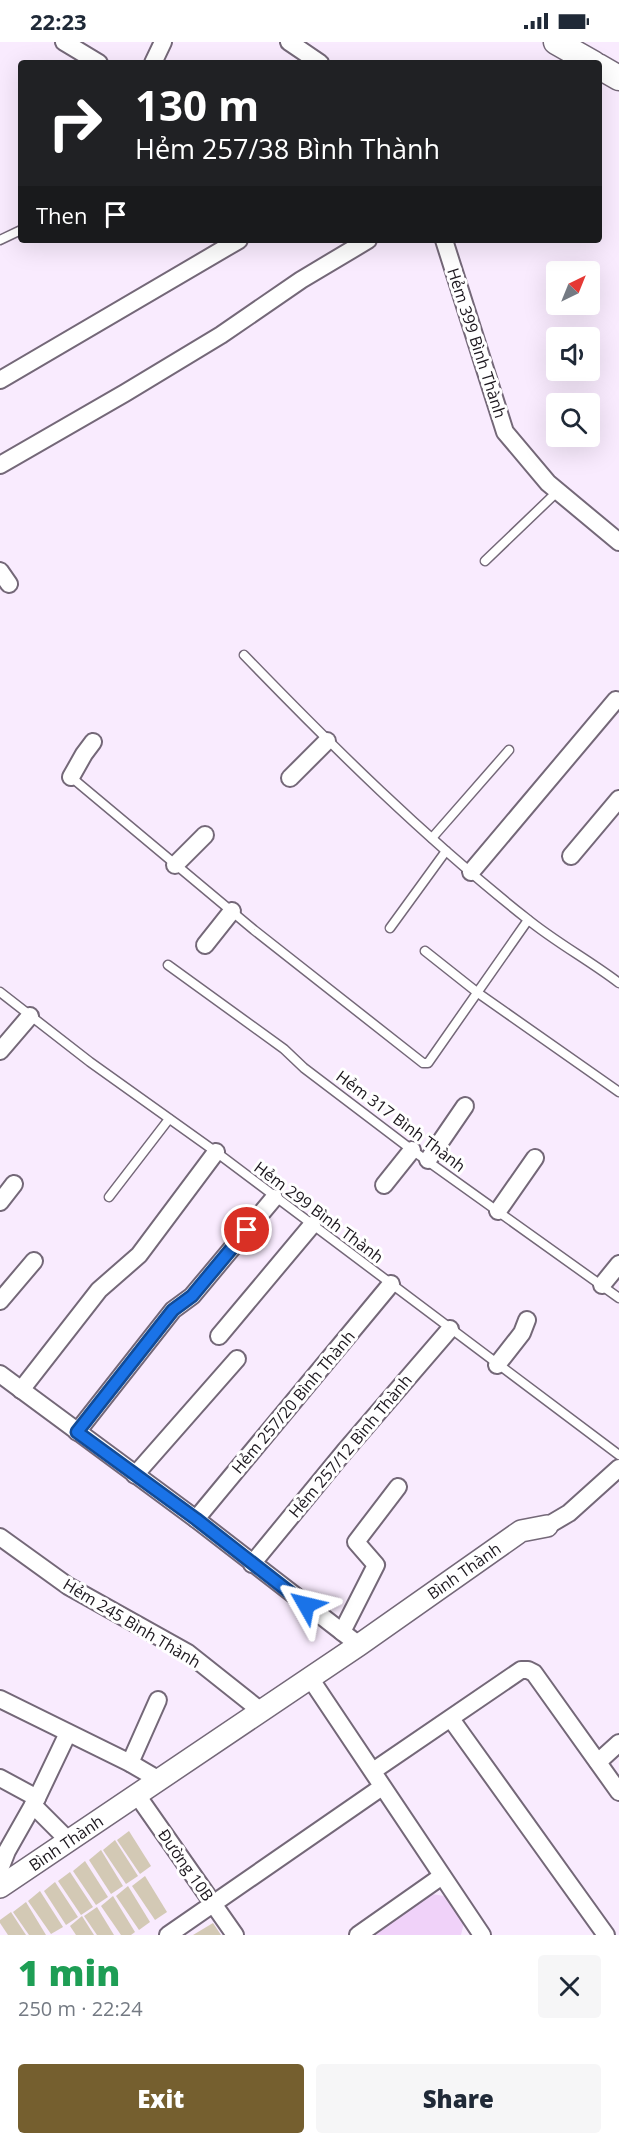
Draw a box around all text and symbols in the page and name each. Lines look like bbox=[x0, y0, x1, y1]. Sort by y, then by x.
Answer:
text: 22:23 bbox=[30, 6, 87, 36]
text: 130 m bbox=[135, 76, 259, 133]
icon: right bbox=[36, 84, 114, 162]
text: Hẻm 257/38 Bình Thành bbox=[135, 130, 440, 167]
icon: arrive bbox=[99, 198, 132, 231]
text: Then bbox=[36, 200, 87, 230]
north arrow bbox=[546, 261, 600, 315]
map controls bbox=[546, 261, 600, 447]
street label: Hẻm 399 Bình Thành bbox=[442, 265, 512, 421]
button: sound bbox=[546, 327, 600, 381]
button: search bbox=[546, 393, 600, 447]
street label: Hẻm 317 Bình Thành bbox=[332, 1065, 470, 1177]
street label: Hẻm 299 Bình Thành bbox=[250, 1156, 388, 1268]
pin bbox=[221, 1204, 272, 1255]
icon: arrive bbox=[230, 1213, 263, 1246]
street label: Hẻm 257/20 Bình Thành bbox=[226, 1326, 360, 1478]
street label: Hẻm 257/12 Bình Thành bbox=[283, 1370, 417, 1522]
street label: Bình Thành bbox=[423, 1538, 505, 1604]
street label: Hẻm 245 Bình Thành bbox=[59, 1573, 205, 1673]
position arrow bbox=[274, 1573, 338, 1637]
street label: Bình Thành bbox=[24, 1810, 108, 1876]
street label: Đường 10B bbox=[153, 1825, 219, 1905]
text: 1 min bbox=[18, 1948, 120, 1997]
button: close bbox=[538, 1955, 601, 2018]
text: 250 m · 22:24 bbox=[18, 1995, 143, 2022]
button: Exit bbox=[18, 2064, 304, 2133]
button: Share bbox=[316, 2064, 601, 2133]

